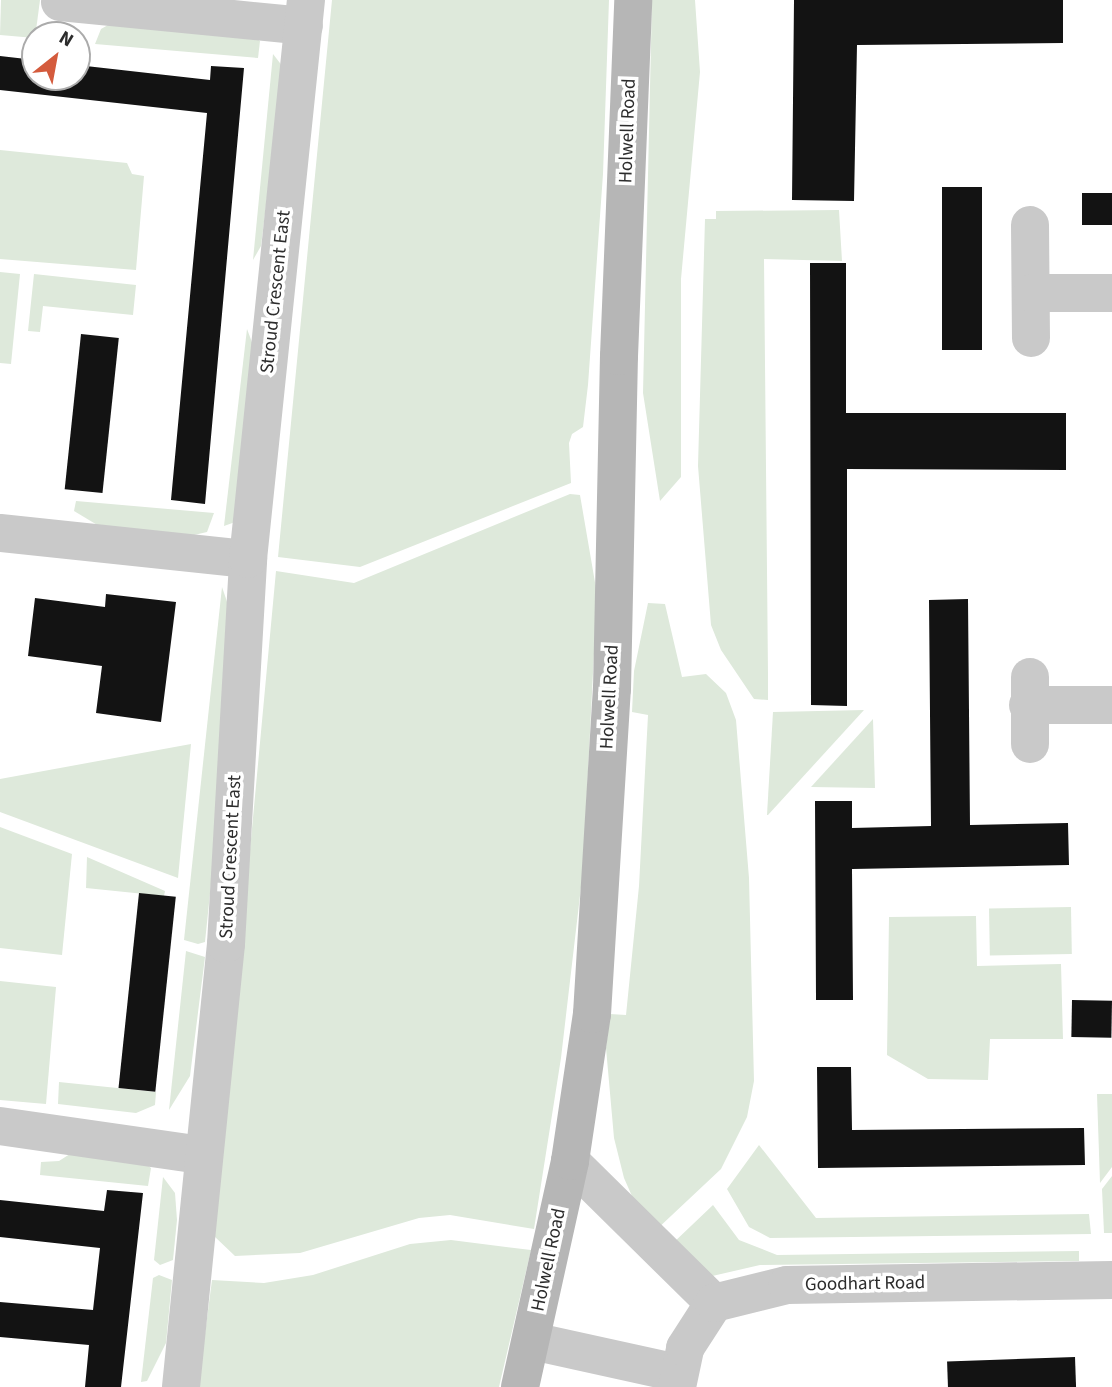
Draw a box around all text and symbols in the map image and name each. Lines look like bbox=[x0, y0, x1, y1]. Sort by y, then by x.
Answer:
north arrow bbox=[21, 21, 91, 91]
text: N bbox=[54, 24, 78, 54]
street label: Holwell Road bbox=[615, 78, 641, 184]
street label: Stroud Crescent East bbox=[256, 209, 296, 375]
street label: Holwell Road bbox=[596, 644, 624, 750]
street label: Stroud Crescent East bbox=[215, 775, 247, 939]
street label: Holwell Road bbox=[527, 1206, 571, 1314]
street label: Goodhart Road bbox=[805, 1272, 925, 1296]

